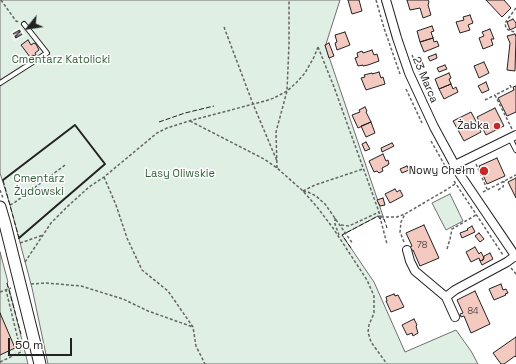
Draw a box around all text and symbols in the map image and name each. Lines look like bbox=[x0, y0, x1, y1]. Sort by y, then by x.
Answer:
north arrow bbox=[8, 8, 48, 48]
text: N bbox=[10, 27, 26, 41]
park label: Cmentarz Katolicki bbox=[12, 53, 110, 67]
street label: 23 Marca bbox=[409, 55, 441, 105]
place label: Żabka bbox=[457, 119, 489, 133]
marker: Żabka bbox=[492, 121, 502, 131]
place label: Nowy Chełm bbox=[409, 164, 475, 178]
marker: Nowy Chełm bbox=[478, 165, 490, 177]
park label: Lasy Oliwskie bbox=[145, 167, 215, 181]
park label: Cmentarz Żydowski bbox=[14, 172, 64, 198]
house number: 78 bbox=[417, 241, 427, 251]
house number: 84 bbox=[467, 307, 479, 317]
scale bar bbox=[10, 330, 74, 356]
text: 50 m bbox=[15, 337, 43, 353]

